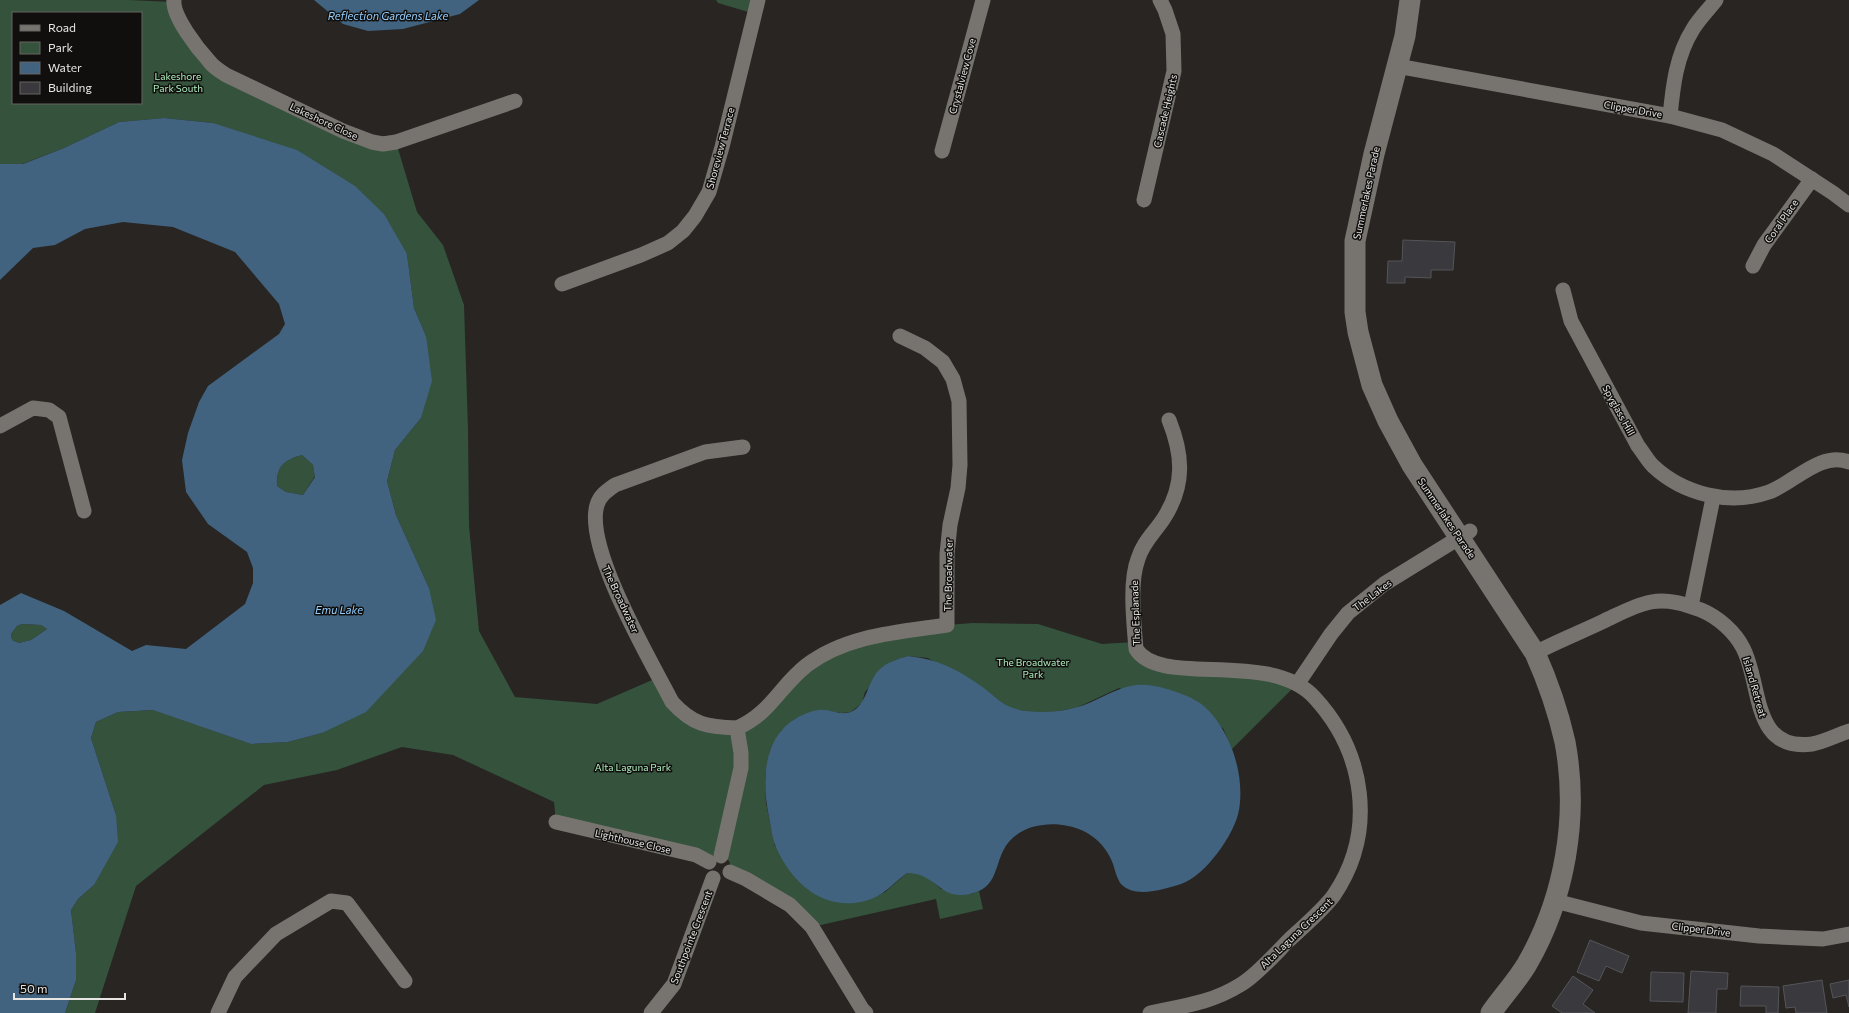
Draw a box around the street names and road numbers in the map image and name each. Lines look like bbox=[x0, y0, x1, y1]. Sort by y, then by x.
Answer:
street label: Crystalview Cove bbox=[946, 37, 978, 115]
street label: Cascade Heights bbox=[1151, 73, 1179, 149]
street label: Clipper Drive bbox=[1603, 98, 1663, 120]
street label: Lakeshore Close bbox=[288, 100, 360, 142]
street label: Shoreview Terrace bbox=[703, 106, 737, 190]
street label: Summerlakes Parade bbox=[1350, 146, 1382, 240]
street label: Coral Place bbox=[1762, 197, 1800, 245]
street label: Spyglass Hill bbox=[1600, 383, 1638, 437]
street label: Summerlakes Parade bbox=[1416, 475, 1478, 561]
street label: The Broadwater bbox=[941, 538, 955, 612]
street label: The Broadwater bbox=[600, 563, 642, 635]
street label: The Lakes bbox=[1350, 576, 1394, 613]
street label: The Esplanade bbox=[1128, 580, 1142, 646]
street label: Island Retreat bbox=[1741, 655, 1769, 719]
street label: Lighthouse Close bbox=[594, 826, 672, 856]
street label: Southpointe Crescent bbox=[668, 889, 714, 985]
street label: Alta Laguna Crescent bbox=[1257, 895, 1335, 971]
street label: Clipper Drive bbox=[1671, 919, 1731, 939]

